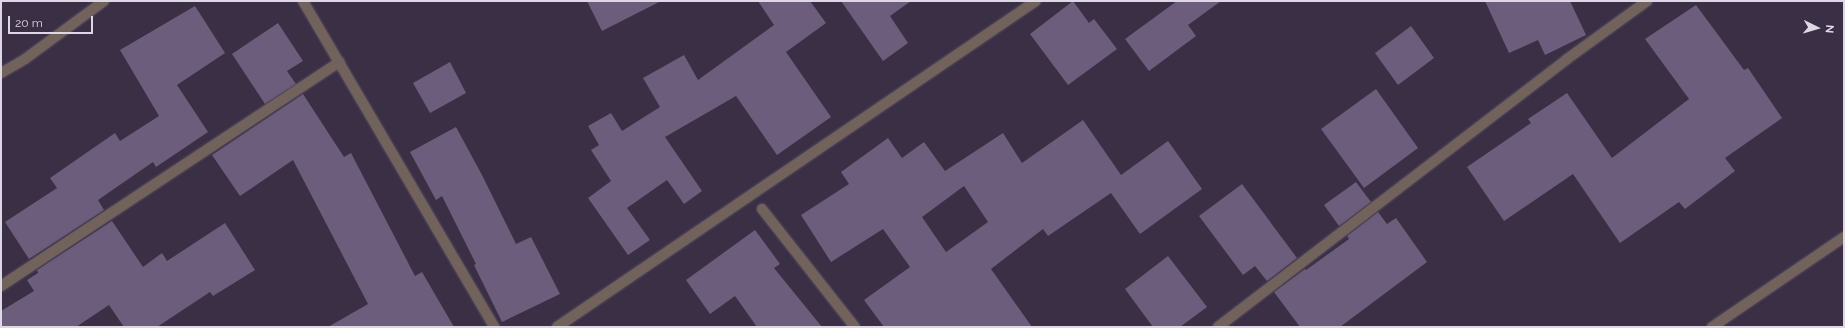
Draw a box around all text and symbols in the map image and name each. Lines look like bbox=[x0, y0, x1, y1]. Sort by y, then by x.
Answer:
scale bar bbox=[10, 8, 95, 34]
north arrow bbox=[1797, 8, 1837, 48]
text: 20 m bbox=[15, 16, 43, 30]
text: N bbox=[1823, 24, 1836, 34]

